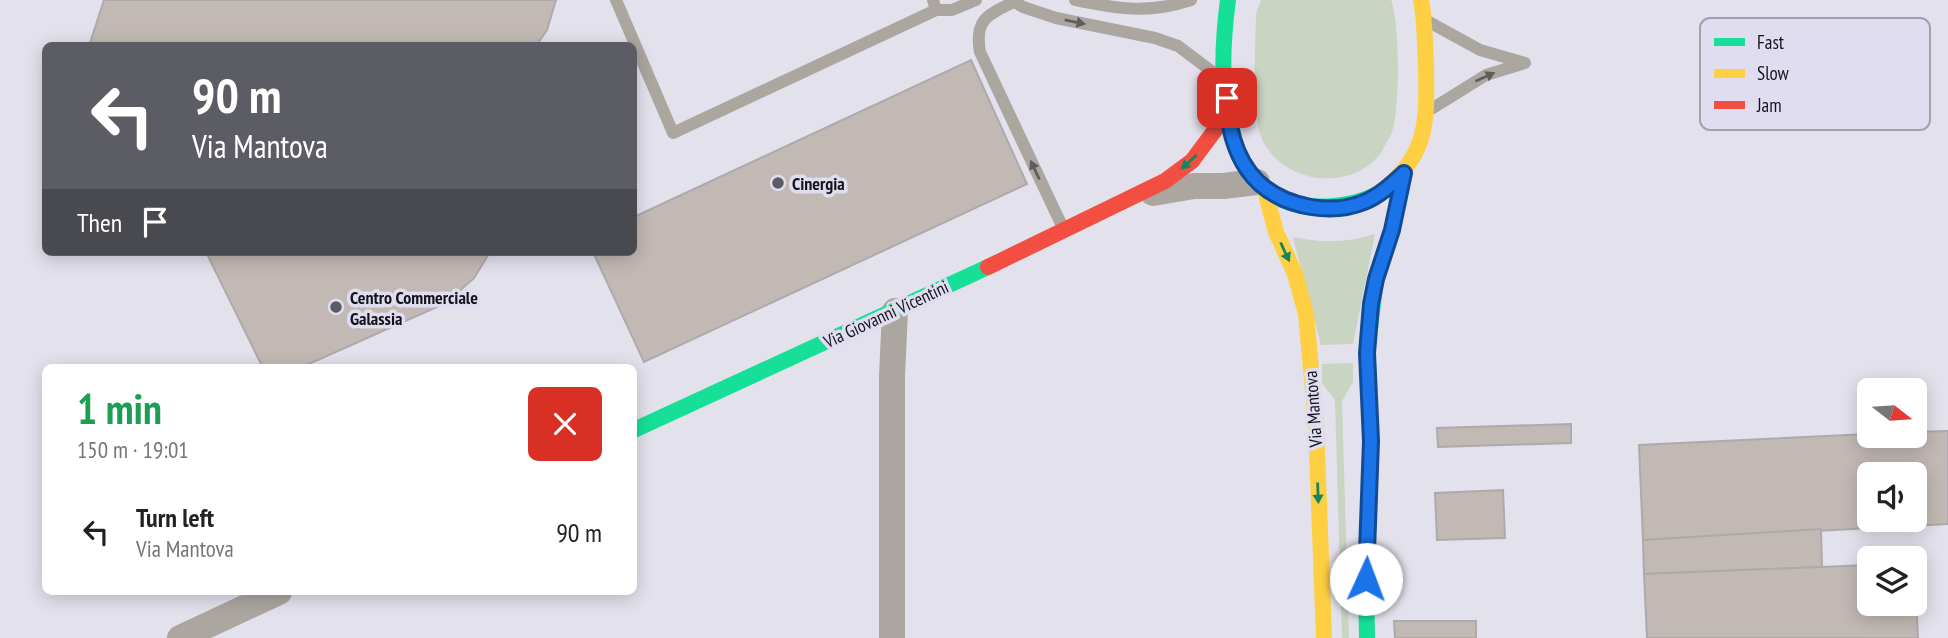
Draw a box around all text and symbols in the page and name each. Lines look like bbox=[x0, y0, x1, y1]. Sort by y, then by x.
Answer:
one-way arrow bbox=[1064, 17, 1086, 28]
legend bbox=[1700, 18, 1930, 130]
text: Fast bbox=[1757, 30, 1785, 54]
text: Slow bbox=[1757, 61, 1790, 85]
text: 90 m bbox=[192, 63, 281, 127]
pin bbox=[1197, 68, 1257, 128]
icon: left bbox=[77, 70, 168, 161]
one-way arrow bbox=[1475, 71, 1495, 83]
icon: arrive bbox=[1208, 79, 1246, 117]
text: Jam bbox=[1756, 93, 1782, 117]
text: Via Mantova bbox=[192, 125, 328, 167]
one-way arrow bbox=[1180, 154, 1198, 170]
one-way arrow bbox=[1030, 159, 1041, 180]
place label: Cinergia bbox=[792, 172, 845, 195]
marker: Cinergia bbox=[770, 175, 786, 191]
icon: arrive bbox=[136, 203, 174, 241]
text: Then bbox=[77, 206, 122, 239]
one-way arrow bbox=[1280, 241, 1291, 262]
street label: Via Giovanni Vicentini bbox=[819, 275, 952, 353]
place label: Centro Commerciale Galassia bbox=[350, 286, 478, 330]
marker: Centro Commerciale Galassia bbox=[328, 299, 344, 315]
street label: Via Mantova bbox=[1299, 370, 1327, 449]
north arrow bbox=[1857, 378, 1927, 448]
map controls bbox=[1857, 378, 1927, 616]
text: 1 min bbox=[77, 381, 162, 436]
button: close bbox=[528, 387, 602, 461]
text: 150 m · 19:01 bbox=[77, 435, 189, 464]
button: sound bbox=[1857, 462, 1927, 532]
one-way arrow bbox=[1313, 482, 1324, 504]
text: Turn left bbox=[136, 501, 214, 534]
icon: left bbox=[77, 513, 115, 551]
text: 90 m bbox=[556, 516, 602, 549]
text: Via Mantova bbox=[136, 534, 234, 563]
position arrow bbox=[1329, 542, 1403, 616]
button: layers bbox=[1857, 546, 1927, 616]

